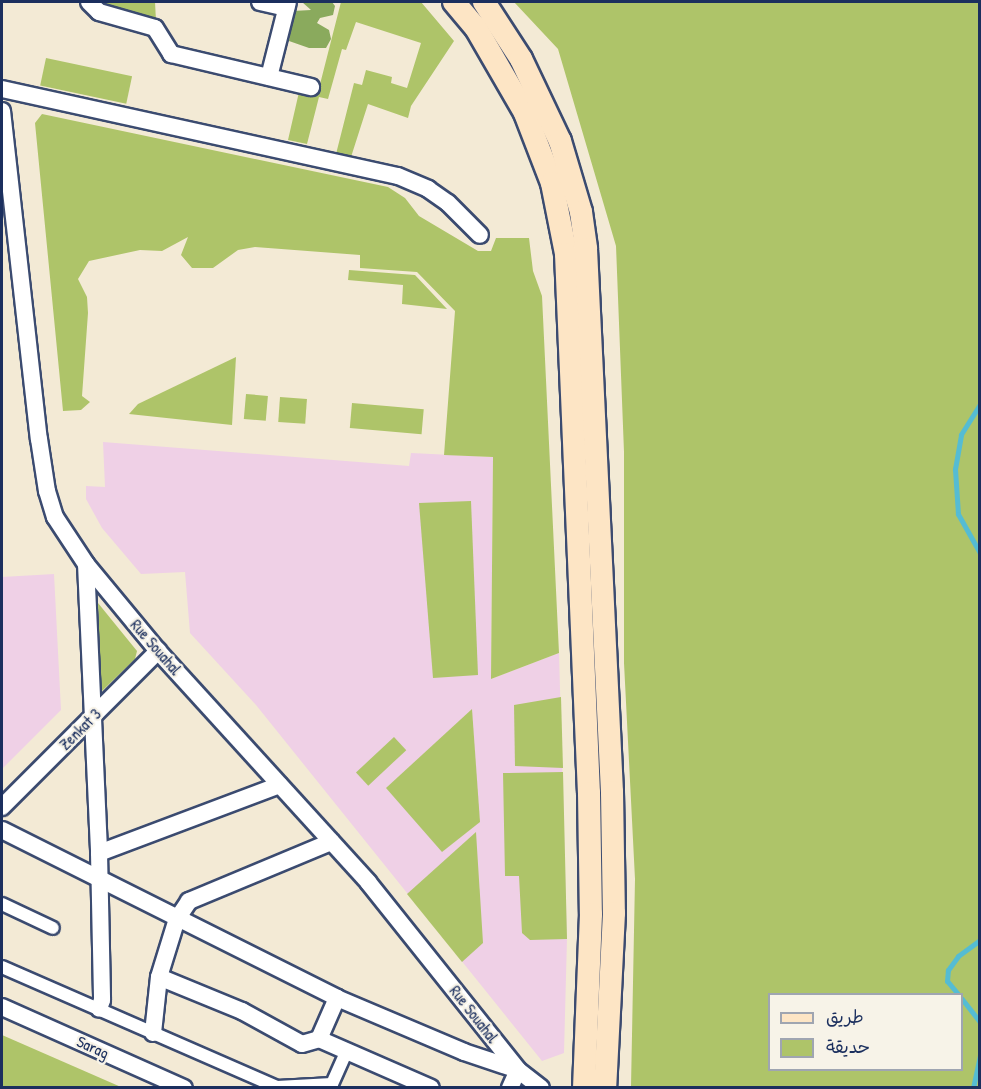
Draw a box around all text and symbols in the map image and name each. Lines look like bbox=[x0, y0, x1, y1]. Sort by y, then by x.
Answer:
street label: Rue Souahal bbox=[127, 615, 185, 679]
street label: Zenkat 3 bbox=[55, 704, 105, 754]
street label: Rue Souahal bbox=[446, 982, 502, 1046]
legend bbox=[768, 993, 963, 1071]
text: طريق bbox=[826, 1004, 864, 1029]
street label: Sarag bbox=[74, 1031, 112, 1063]
text: حديقة bbox=[826, 1034, 870, 1059]

